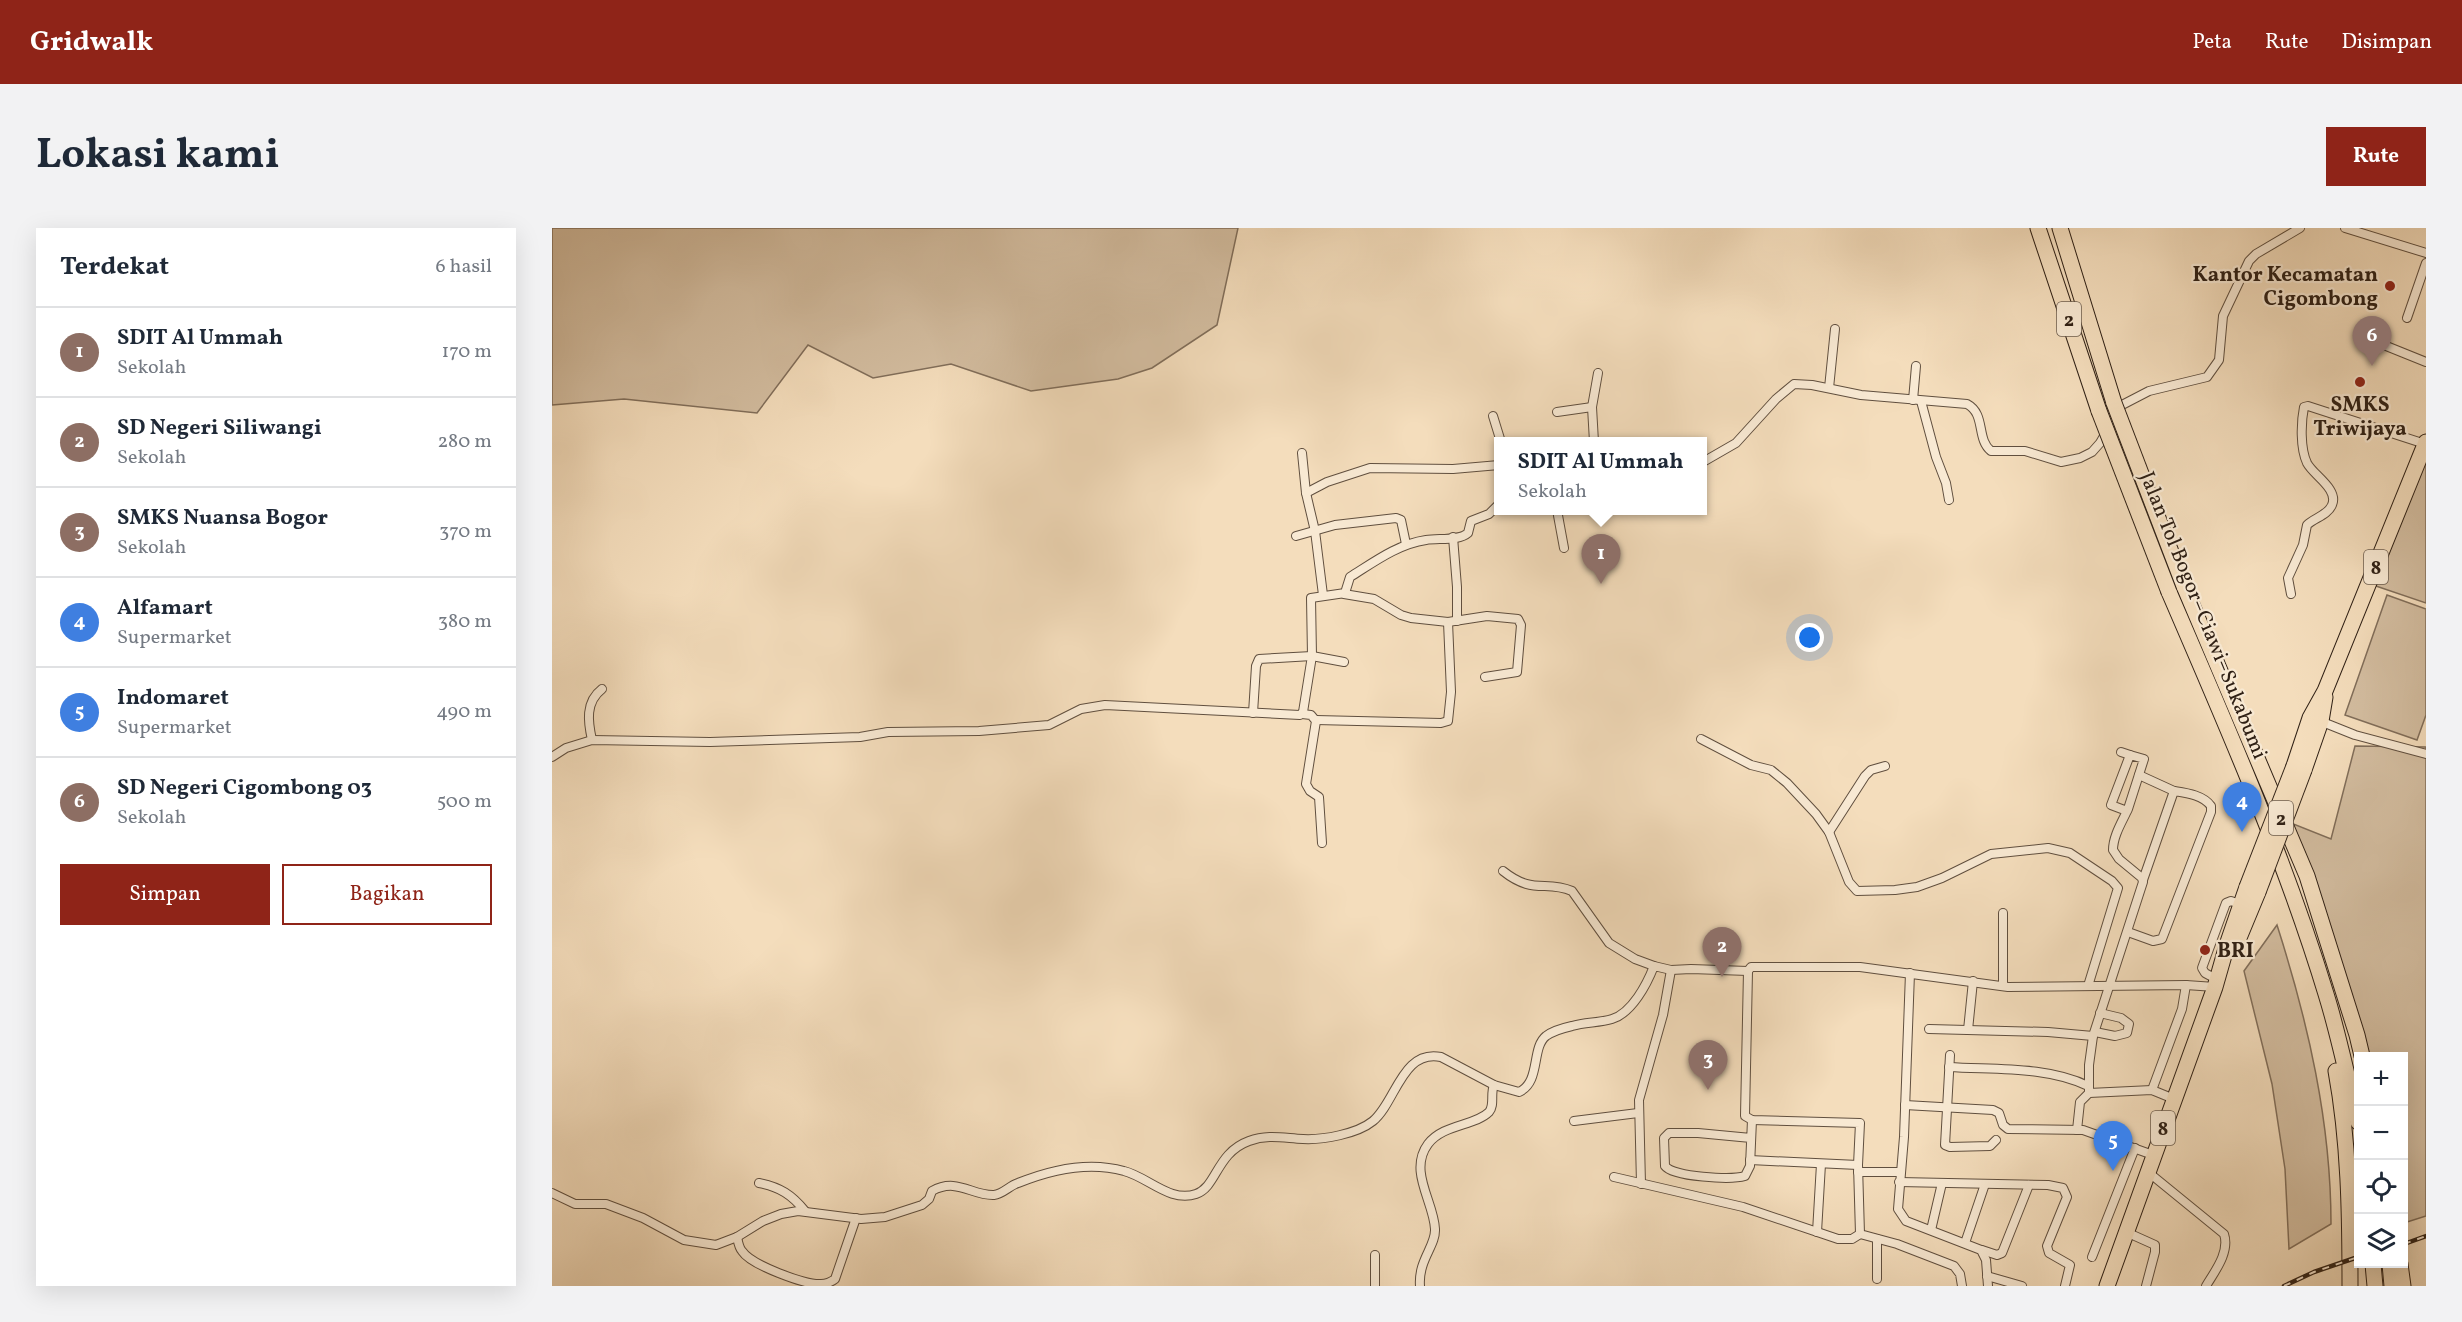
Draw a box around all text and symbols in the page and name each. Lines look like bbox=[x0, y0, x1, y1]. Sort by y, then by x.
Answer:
text: Gridwalk bbox=[30, 23, 153, 62]
text: Peta bbox=[2193, 28, 2232, 57]
text: Rute bbox=[2265, 28, 2308, 57]
text: Disimpan bbox=[2341, 28, 2432, 57]
text: Lokasi kami bbox=[36, 127, 280, 186]
button: Rute bbox=[2326, 127, 2426, 186]
text: Terdekat bbox=[60, 249, 169, 285]
text: 6 hasil bbox=[435, 253, 492, 281]
place label: Kantor Kecamatan Cigombong bbox=[2193, 261, 2378, 314]
marker: Kantor Kecamatan Cigombong bbox=[2383, 279, 2397, 293]
road number: 2 bbox=[2057, 302, 2081, 336]
pin: 6 bbox=[2352, 316, 2392, 366]
text: SDIT Al Ummah bbox=[117, 323, 283, 354]
text: 1 bbox=[75, 338, 84, 366]
text: 170 m bbox=[442, 338, 492, 366]
text: Sekolah bbox=[117, 354, 186, 382]
marker: SMKS Triwijaya bbox=[2353, 375, 2367, 389]
place label: SMKS Triwijaya bbox=[2313, 391, 2407, 444]
text: SD Negeri Siliwangi bbox=[117, 413, 322, 444]
text: 2 bbox=[74, 428, 85, 456]
text: 280 m bbox=[437, 428, 492, 456]
popup bbox=[1494, 437, 1707, 515]
text: Sekolah bbox=[117, 444, 186, 472]
text: SDIT Al Ummah bbox=[1518, 447, 1684, 478]
street label: Jalan Tol Bogor–Ciawi–Sukabumi bbox=[2132, 468, 2274, 764]
text: Sekolah bbox=[1518, 478, 1587, 506]
text: SMKS Nuansa Bogor bbox=[117, 503, 328, 534]
text: 3 bbox=[74, 518, 85, 546]
text: 370 m bbox=[439, 518, 492, 546]
text: Sekolah bbox=[117, 534, 186, 562]
pin: 1 bbox=[1582, 534, 1620, 584]
road number: 8 bbox=[2364, 550, 2388, 584]
text: Alfamart bbox=[117, 593, 213, 624]
text: 4 bbox=[73, 608, 86, 636]
text: 380 m bbox=[438, 608, 492, 636]
your location bbox=[1795, 623, 1824, 652]
text: Supermarket bbox=[117, 624, 232, 652]
text: Indomaret bbox=[117, 683, 229, 714]
text: 5 bbox=[75, 698, 84, 726]
text: 490 m bbox=[436, 698, 492, 726]
text: Supermarket bbox=[117, 714, 232, 742]
text: SD Negeri Cigombong 03 bbox=[117, 773, 372, 804]
pin: 4 bbox=[2222, 782, 2262, 832]
text: 6 bbox=[74, 788, 85, 816]
text: 500 m bbox=[437, 788, 492, 816]
road number: 2 bbox=[2269, 801, 2293, 835]
text: Sekolah bbox=[117, 804, 186, 832]
button: Simpan bbox=[60, 864, 270, 925]
button: Bagikan bbox=[282, 864, 492, 925]
pin: 2 bbox=[1702, 928, 1742, 977]
place label: BRI bbox=[2217, 937, 2254, 966]
marker: BRI bbox=[2198, 943, 2212, 957]
pin: 3 bbox=[1688, 1040, 1728, 1090]
map controls bbox=[2354, 1052, 2408, 1268]
button: + bbox=[2354, 1052, 2408, 1106]
button: − bbox=[2354, 1106, 2408, 1160]
road number: 8 bbox=[2151, 1111, 2175, 1145]
pin: 5 bbox=[2094, 1122, 2132, 1171]
button: locate bbox=[2354, 1160, 2408, 1214]
button: layers bbox=[2354, 1214, 2408, 1268]

